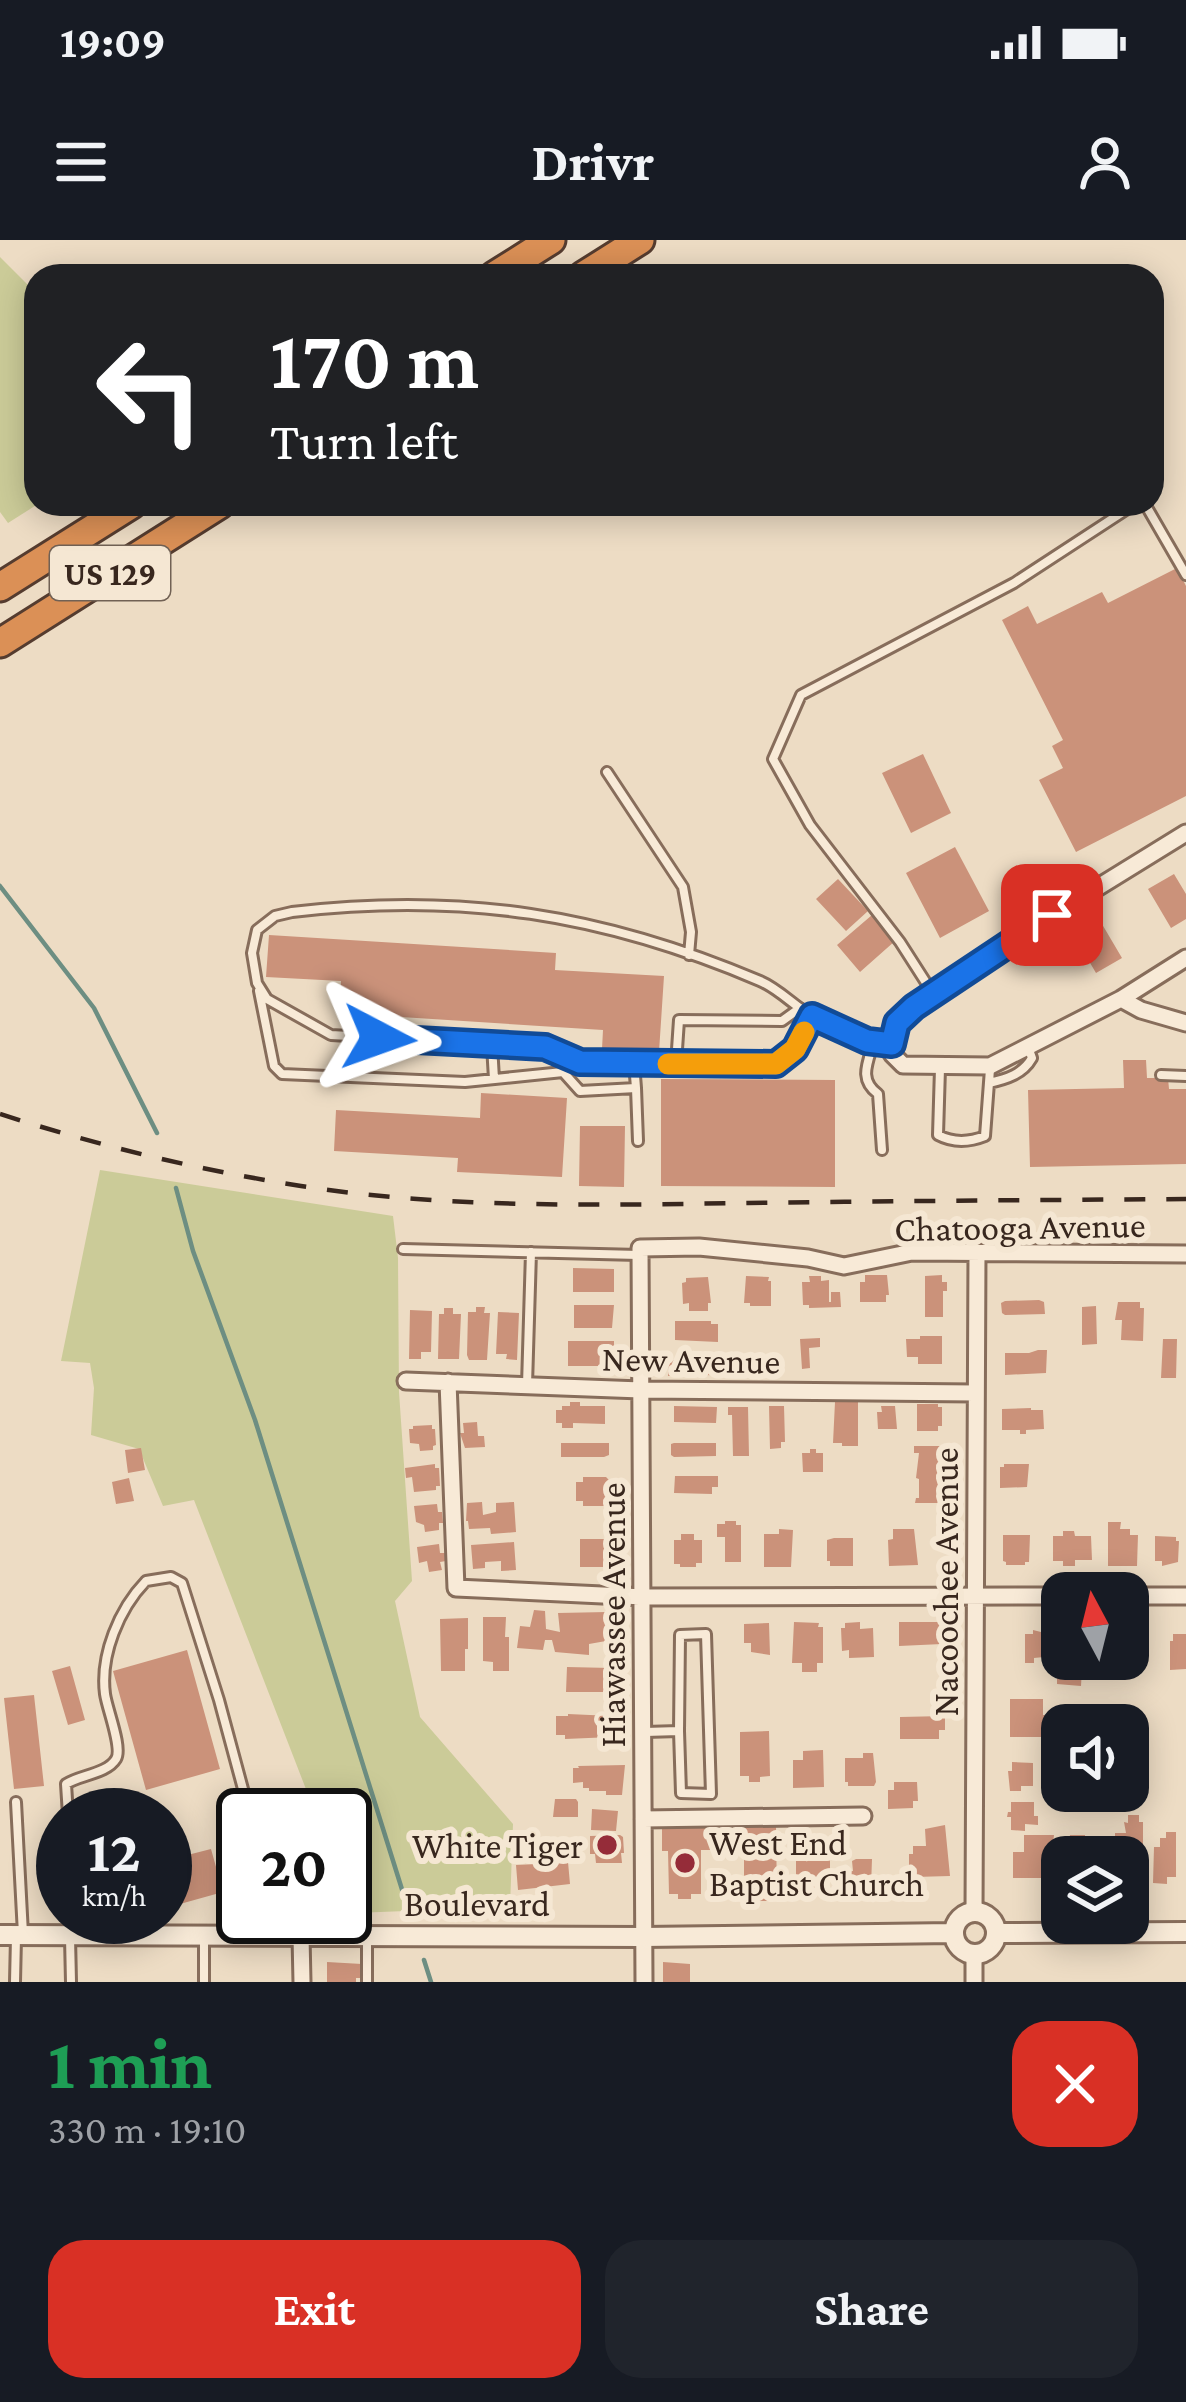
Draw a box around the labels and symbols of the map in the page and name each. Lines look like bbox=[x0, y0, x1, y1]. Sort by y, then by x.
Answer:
road number: US 129 bbox=[50, 546, 170, 600]
pin bbox=[1001, 864, 1103, 966]
position arrow bbox=[316, 975, 442, 1101]
street label: Chatooga Avenue bbox=[894, 1205, 1146, 1249]
street label: New Avenue bbox=[601, 1338, 781, 1382]
street label: Nacoochee Avenue bbox=[926, 1447, 966, 1717]
street label: Hiawassee Avenue bbox=[593, 1482, 633, 1748]
north arrow bbox=[1041, 1572, 1149, 1680]
speed limit sign: 20 bbox=[216, 1788, 372, 1944]
place label: West End Baptist Church bbox=[709, 1823, 924, 1904]
place label: White Tiger bbox=[412, 1826, 583, 1866]
marker: White Tiger bbox=[594, 1832, 620, 1858]
marker: West End Baptist Church bbox=[672, 1850, 698, 1876]
street label: Boulevard bbox=[404, 1884, 550, 1924]

